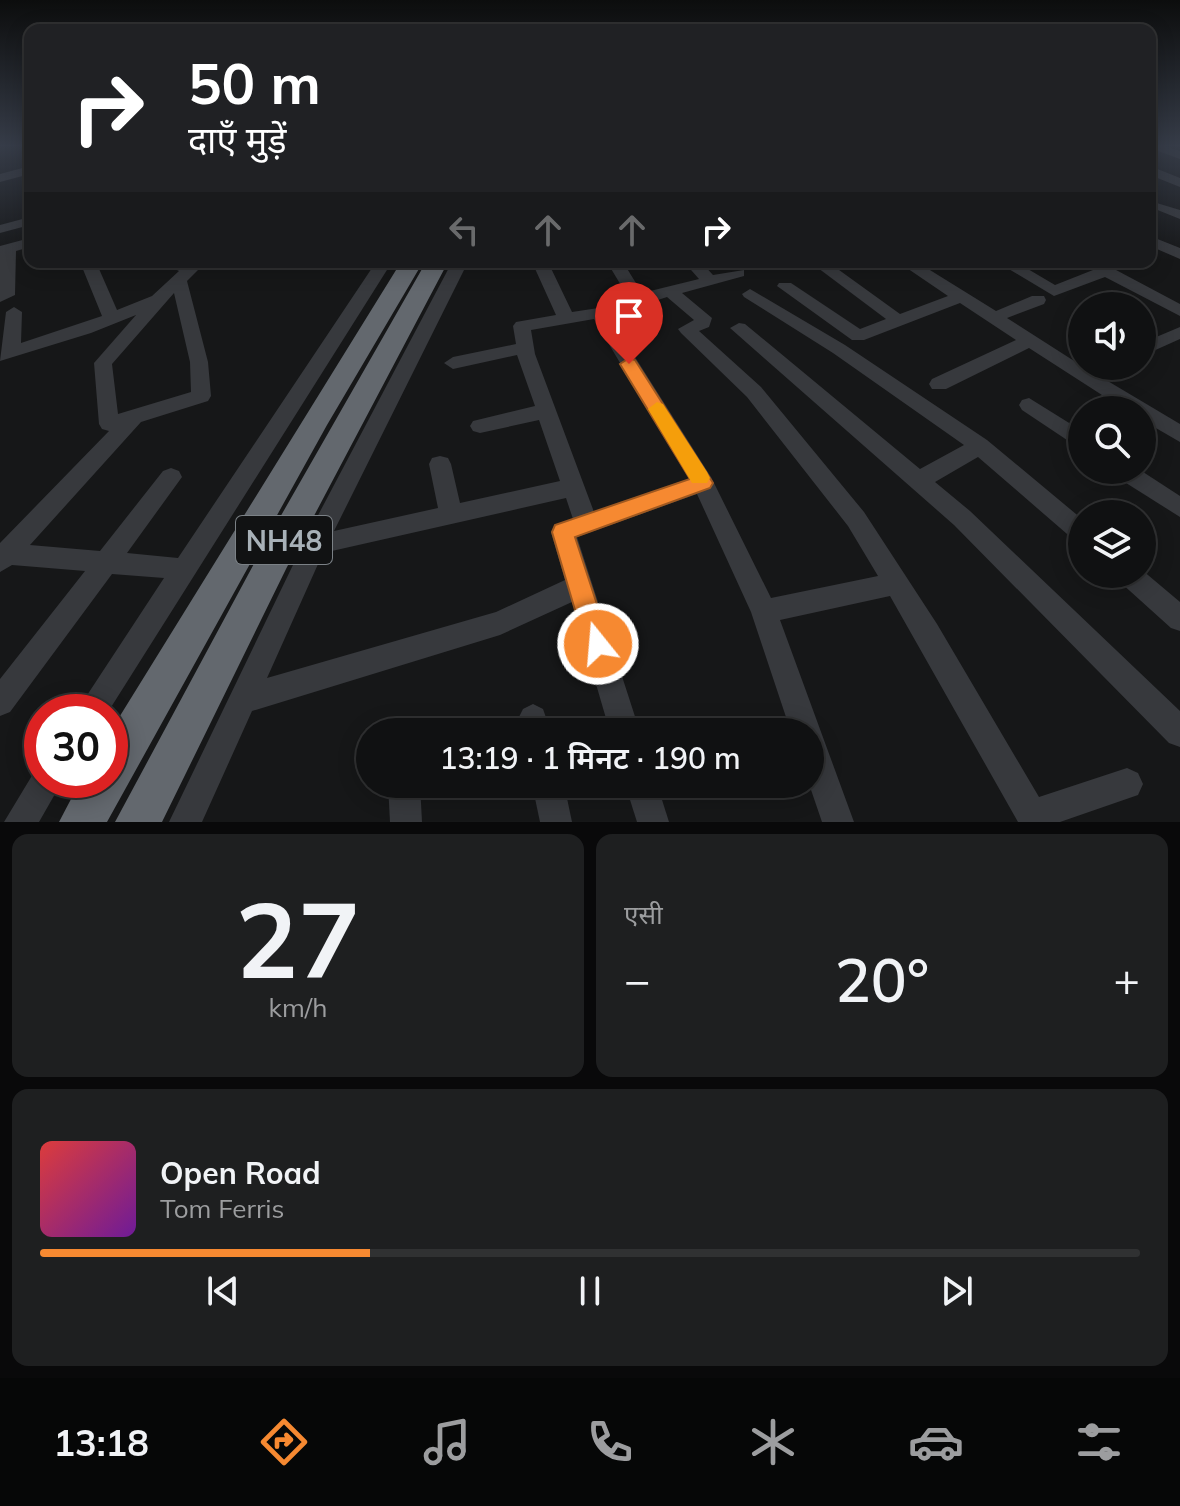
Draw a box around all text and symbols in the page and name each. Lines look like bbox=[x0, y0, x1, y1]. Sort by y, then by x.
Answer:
text: 50 m bbox=[188, 48, 321, 118]
icon: right bbox=[56, 56, 160, 160]
text: दाएँ मुड़ें bbox=[188, 117, 287, 162]
icon: left bbox=[442, 208, 486, 252]
icon: ahead bbox=[526, 208, 570, 252]
icon: ahead bbox=[610, 208, 654, 252]
icon: right bbox=[694, 208, 738, 252]
pin bbox=[595, 282, 663, 364]
map controls bbox=[1068, 292, 1156, 588]
button: sound bbox=[1068, 292, 1156, 380]
icon: arrive bbox=[607, 294, 651, 338]
button: search bbox=[1068, 396, 1156, 484]
button: layers bbox=[1068, 500, 1156, 588]
road number: NH48 bbox=[236, 516, 332, 564]
position arrow bbox=[556, 602, 640, 686]
speed limit sign: 30 bbox=[24, 694, 128, 798]
text: 13:19 · 1 मिनट · 190 m bbox=[439, 739, 741, 777]
text: 27 bbox=[236, 873, 360, 1004]
text: एसी bbox=[624, 898, 663, 931]
text: 20° bbox=[835, 942, 929, 1017]
text: − bbox=[624, 952, 650, 1007]
text: + bbox=[1114, 952, 1140, 1007]
text: km/h bbox=[269, 991, 327, 1024]
text: Open Road bbox=[160, 1154, 321, 1192]
text: Tom Ferris bbox=[160, 1192, 284, 1225]
icon: previous bbox=[201, 1269, 245, 1313]
icon: pause bbox=[568, 1269, 612, 1313]
icon: next bbox=[935, 1269, 979, 1313]
icon: directions bbox=[256, 1414, 312, 1470]
icon: music bbox=[419, 1414, 475, 1470]
icon: phone bbox=[582, 1414, 638, 1470]
icon: climate bbox=[745, 1414, 801, 1470]
icon: car bbox=[908, 1414, 964, 1470]
icon: filters bbox=[1071, 1414, 1127, 1470]
text: 13:18 bbox=[53, 1420, 149, 1465]

